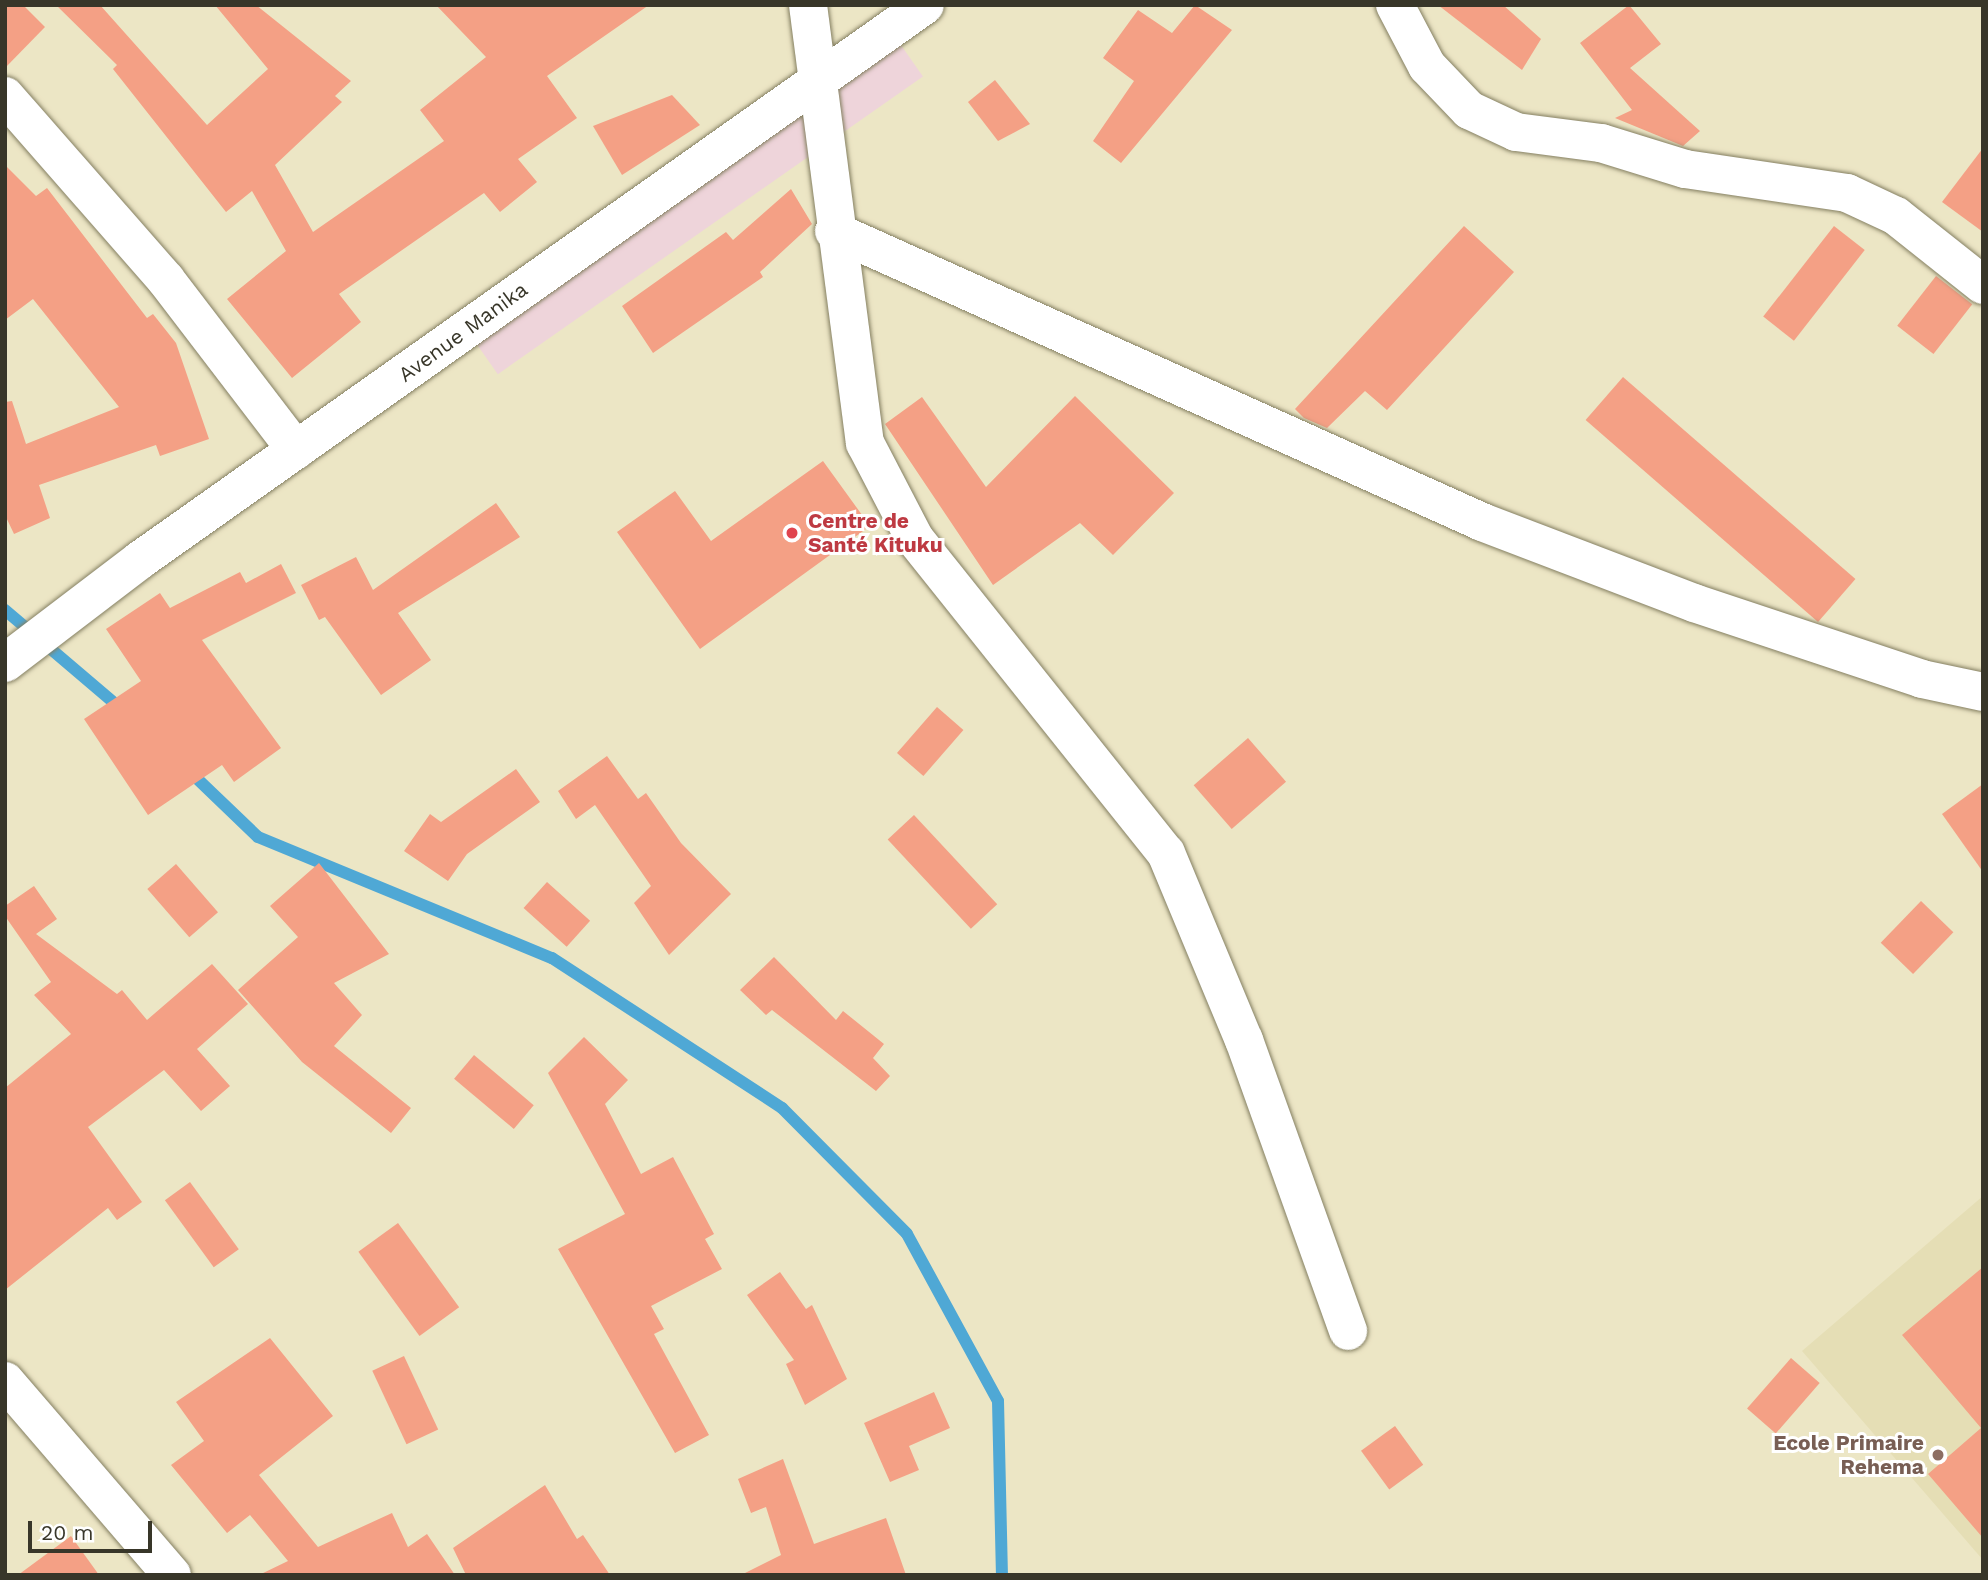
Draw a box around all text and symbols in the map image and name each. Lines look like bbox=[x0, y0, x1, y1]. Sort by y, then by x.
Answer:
street label: Avenue Manika bbox=[394, 277, 532, 387]
place label: Centre de Santé Kituku bbox=[808, 508, 943, 558]
marker: Centre de Santé Kituku bbox=[782, 523, 802, 543]
place label: Ecole Primaire Rehema bbox=[1773, 1430, 1924, 1480]
marker: Ecole Primaire Rehema bbox=[1930, 1447, 1946, 1463]
scale bar bbox=[32, 1506, 156, 1550]
text: 20 m bbox=[41, 1520, 93, 1545]

